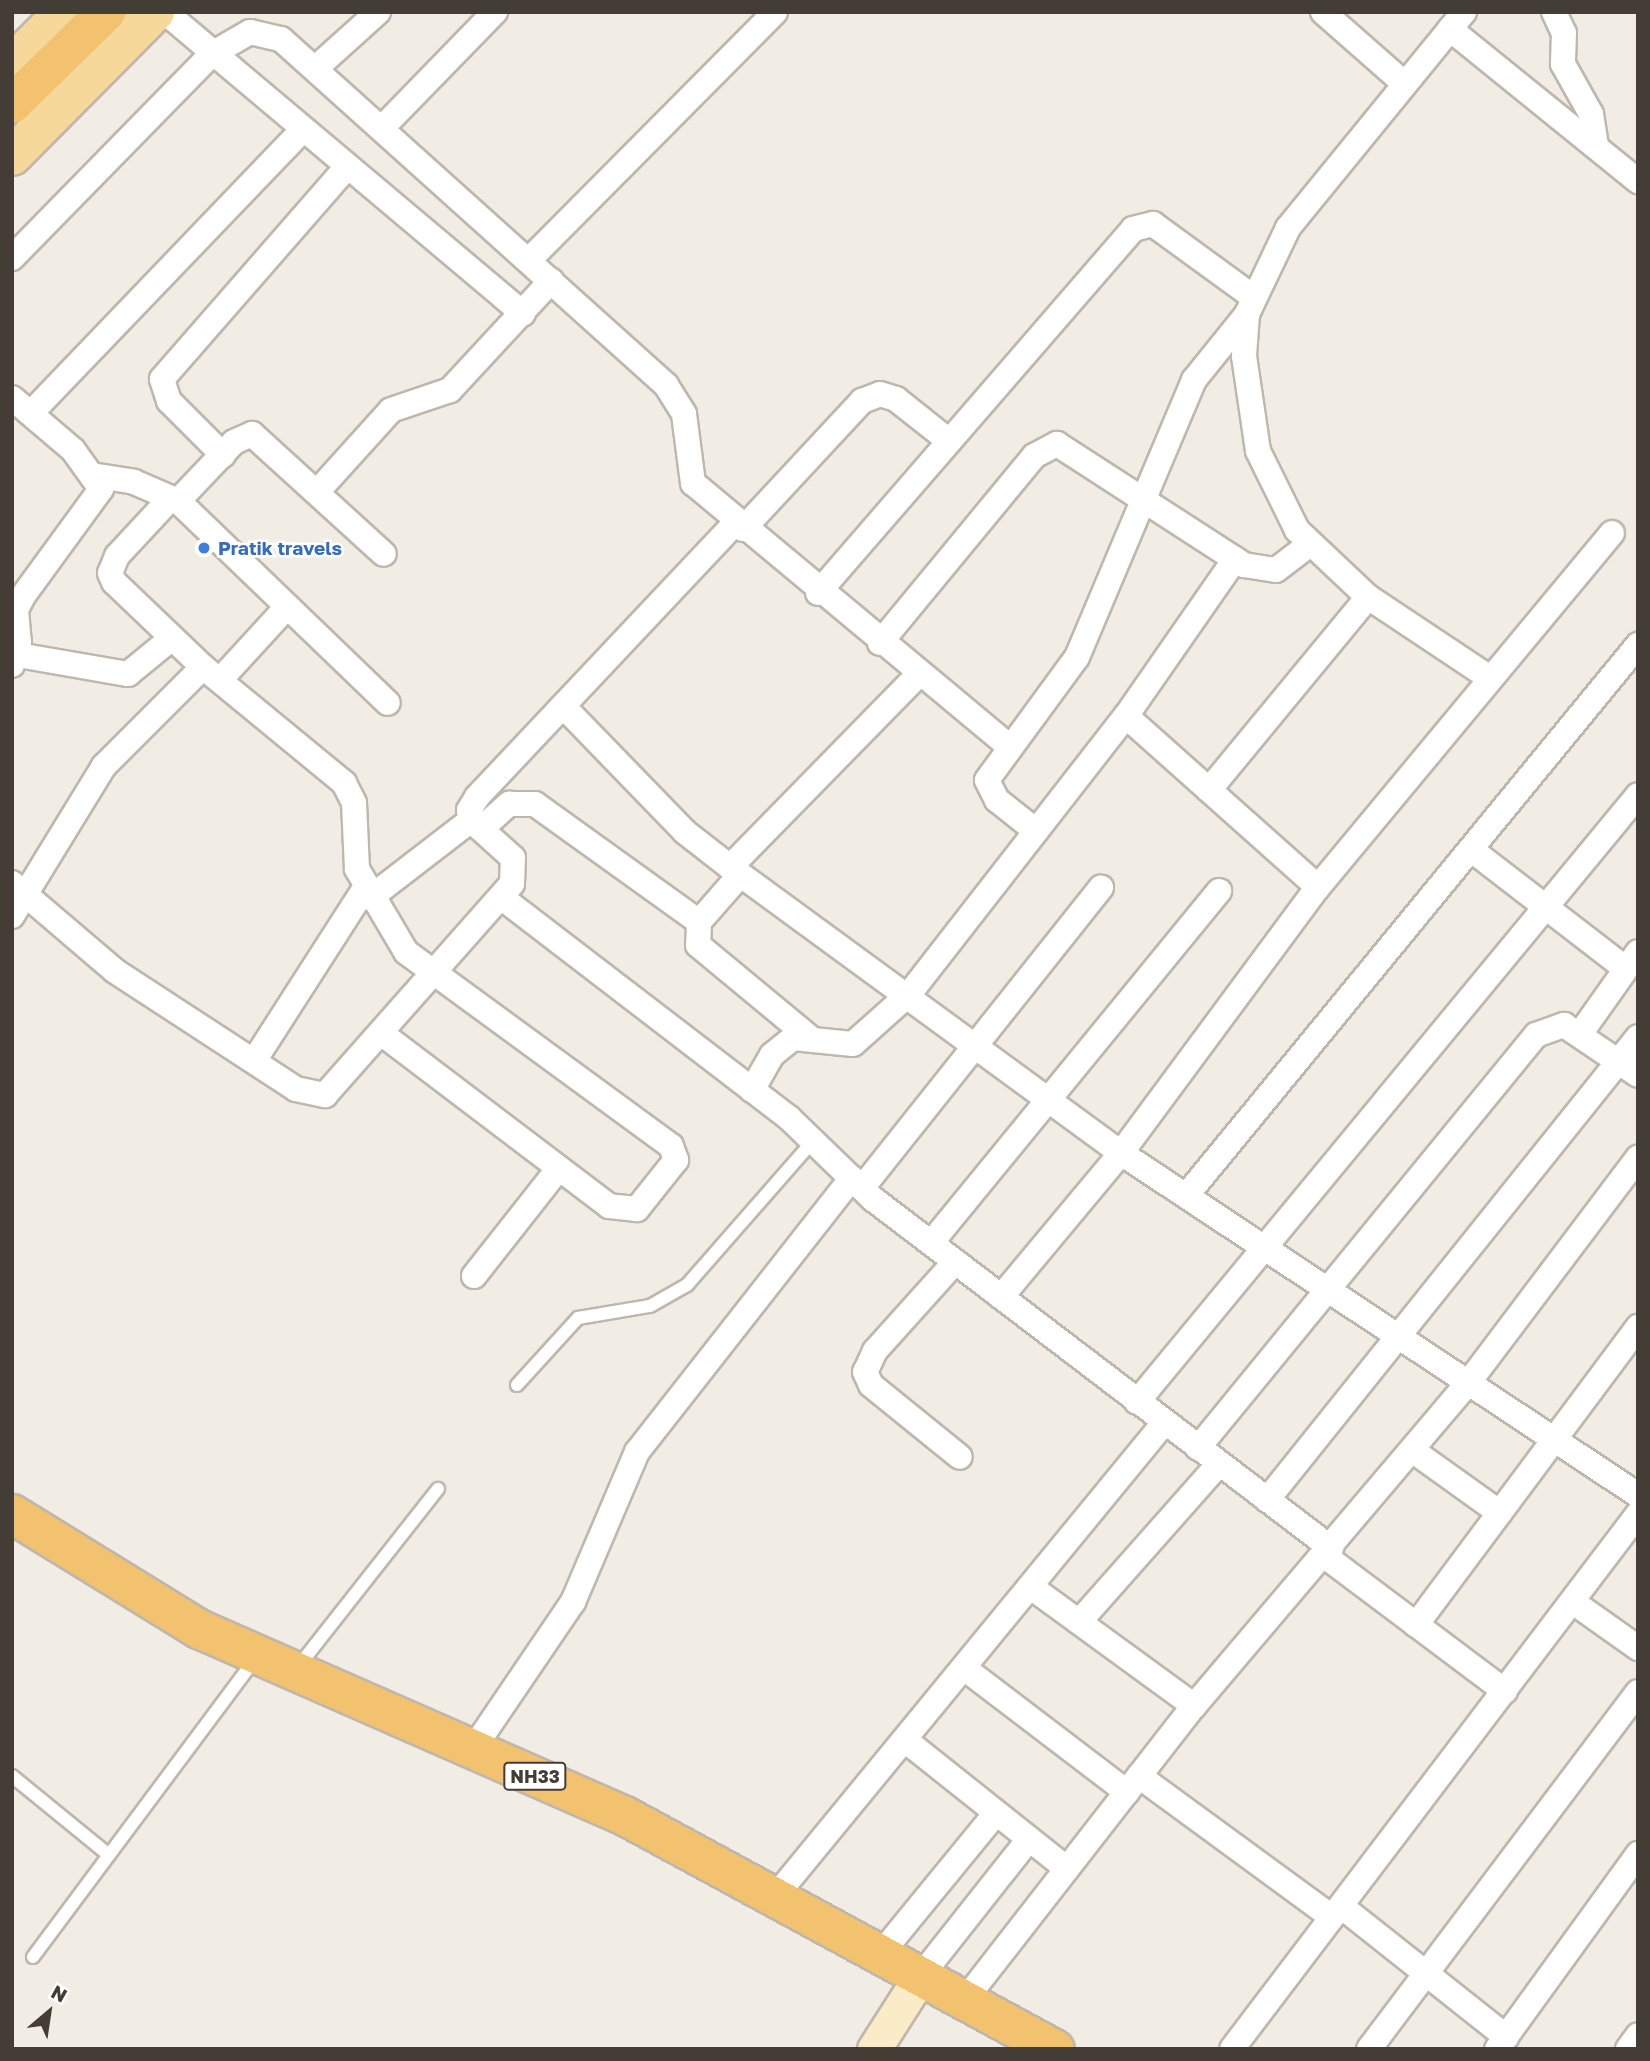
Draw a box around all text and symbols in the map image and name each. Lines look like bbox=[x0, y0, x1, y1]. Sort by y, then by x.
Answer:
place label: Pratik travels bbox=[218, 537, 342, 559]
marker: Pratik travels bbox=[196, 540, 212, 556]
road number: NH33 bbox=[502, 1762, 568, 1791]
north arrow bbox=[14, 1977, 84, 2047]
text: N bbox=[48, 1980, 71, 2007]

